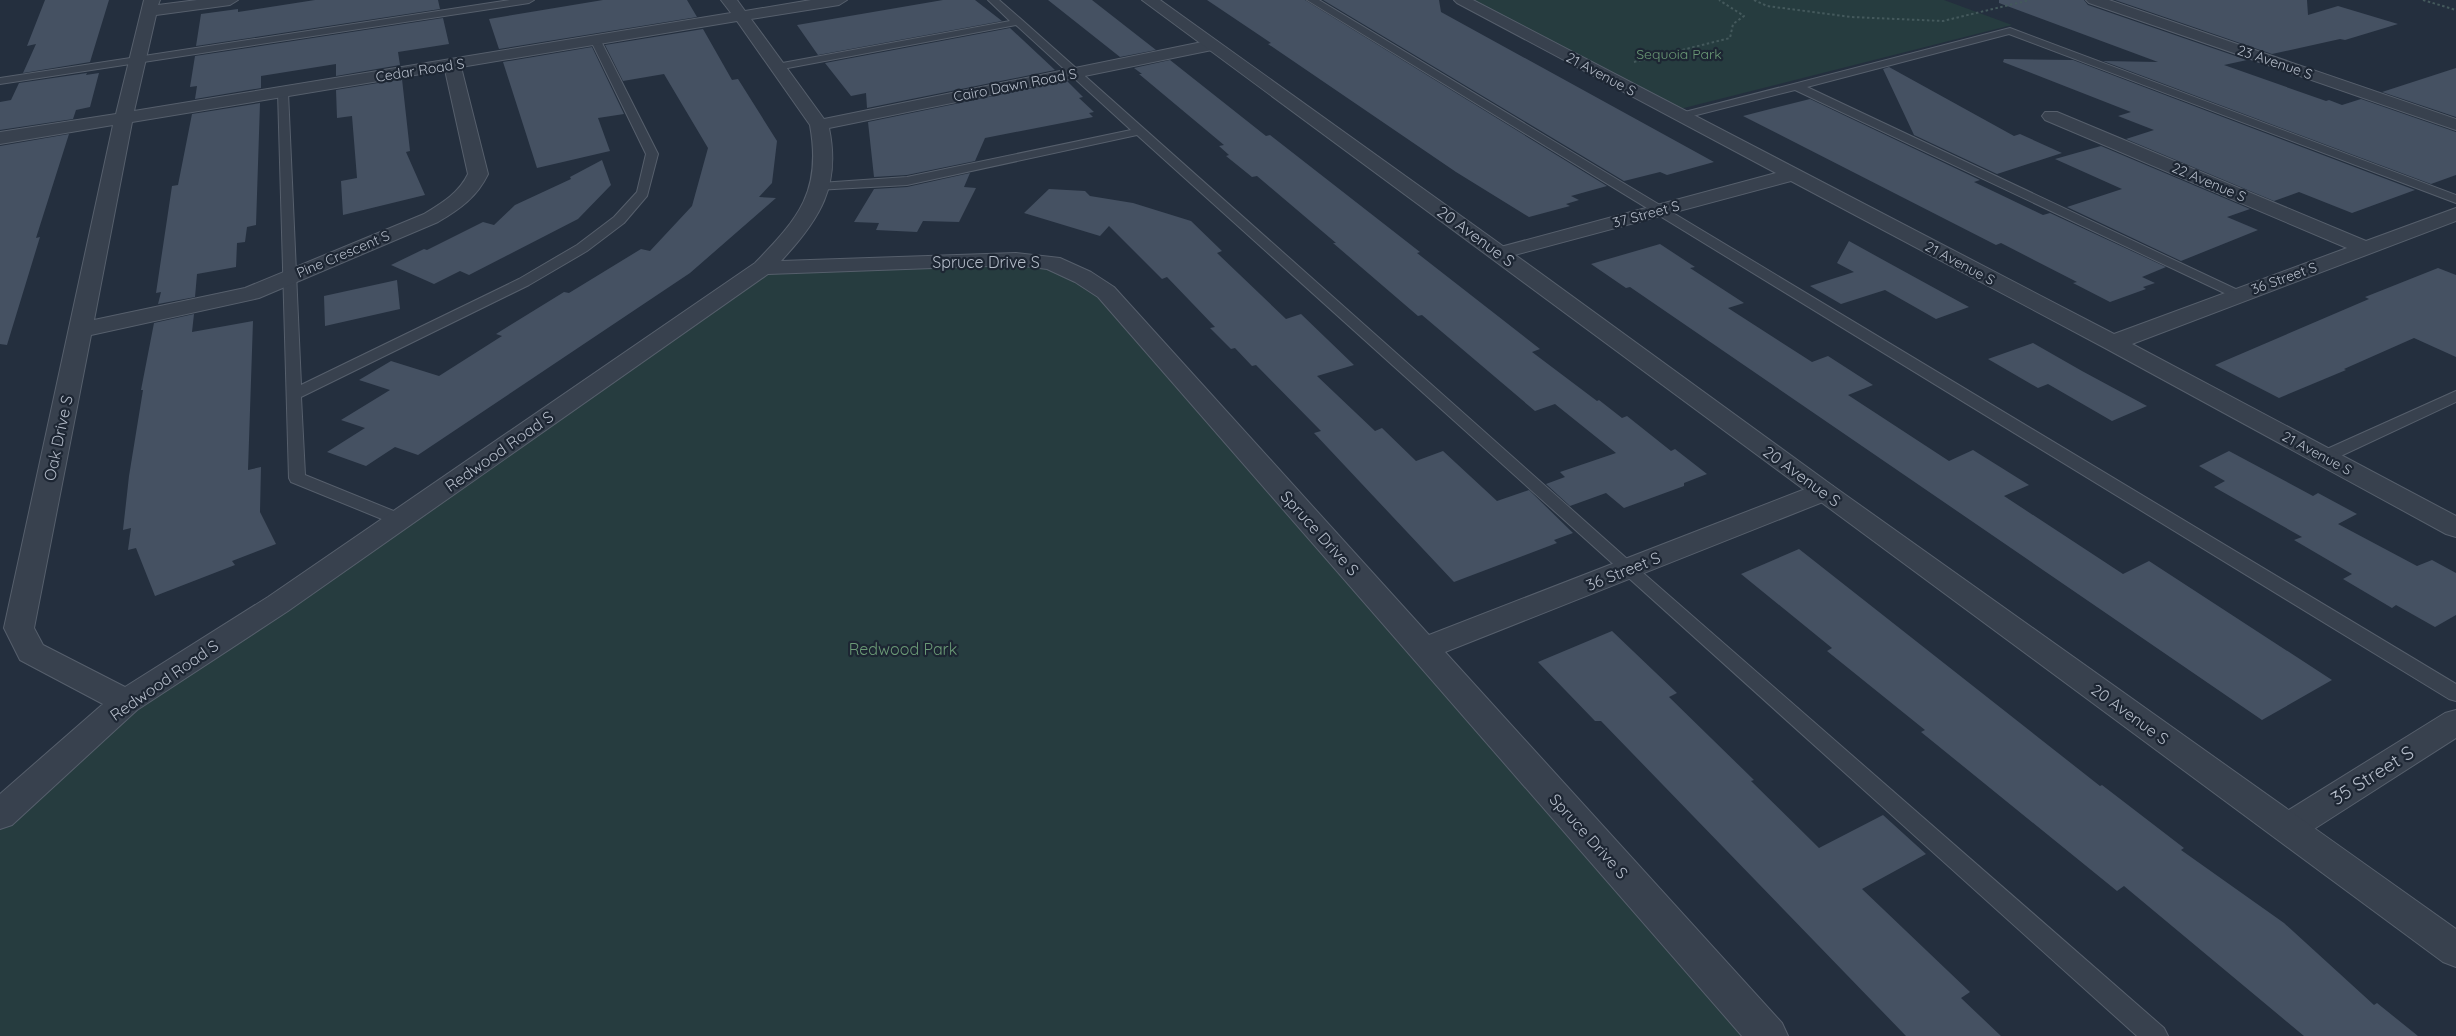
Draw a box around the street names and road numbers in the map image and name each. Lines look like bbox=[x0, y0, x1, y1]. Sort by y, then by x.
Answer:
street label: 23 Avenue S bbox=[2235, 41, 2315, 83]
street label: 21 Avenue S bbox=[1563, 48, 1639, 100]
street label: Cedar Road S bbox=[374, 54, 466, 86]
street label: Cairo Dawn Road S bbox=[952, 64, 1078, 106]
street label: 22 Avenue S bbox=[2169, 158, 2249, 206]
street label: 37 Street S bbox=[1611, 196, 1681, 232]
street label: 20 Avenue S bbox=[1433, 201, 1519, 271]
street label: Pine Crescent S bbox=[294, 226, 392, 282]
street label: 21 Avenue S bbox=[1922, 237, 1998, 289]
street label: Spruce Drive S bbox=[932, 252, 1040, 272]
street label: 36 Street S bbox=[2249, 258, 2319, 298]
street label: Oak Drive S bbox=[39, 393, 77, 483]
street label: Redwood Road S bbox=[441, 406, 557, 496]
street label: 21 Avenue S bbox=[2279, 427, 2355, 479]
street label: 20 Avenue S bbox=[1759, 441, 1845, 511]
street label: Spruce Drive S bbox=[1277, 486, 1363, 580]
street label: 36 Street S bbox=[1583, 547, 1663, 595]
street label: Redwood Road S bbox=[106, 635, 222, 725]
street label: 20 Avenue S bbox=[2087, 679, 2173, 749]
street label: 35 Street S bbox=[2326, 740, 2418, 810]
street label: Spruce Drive S bbox=[1546, 789, 1632, 883]

